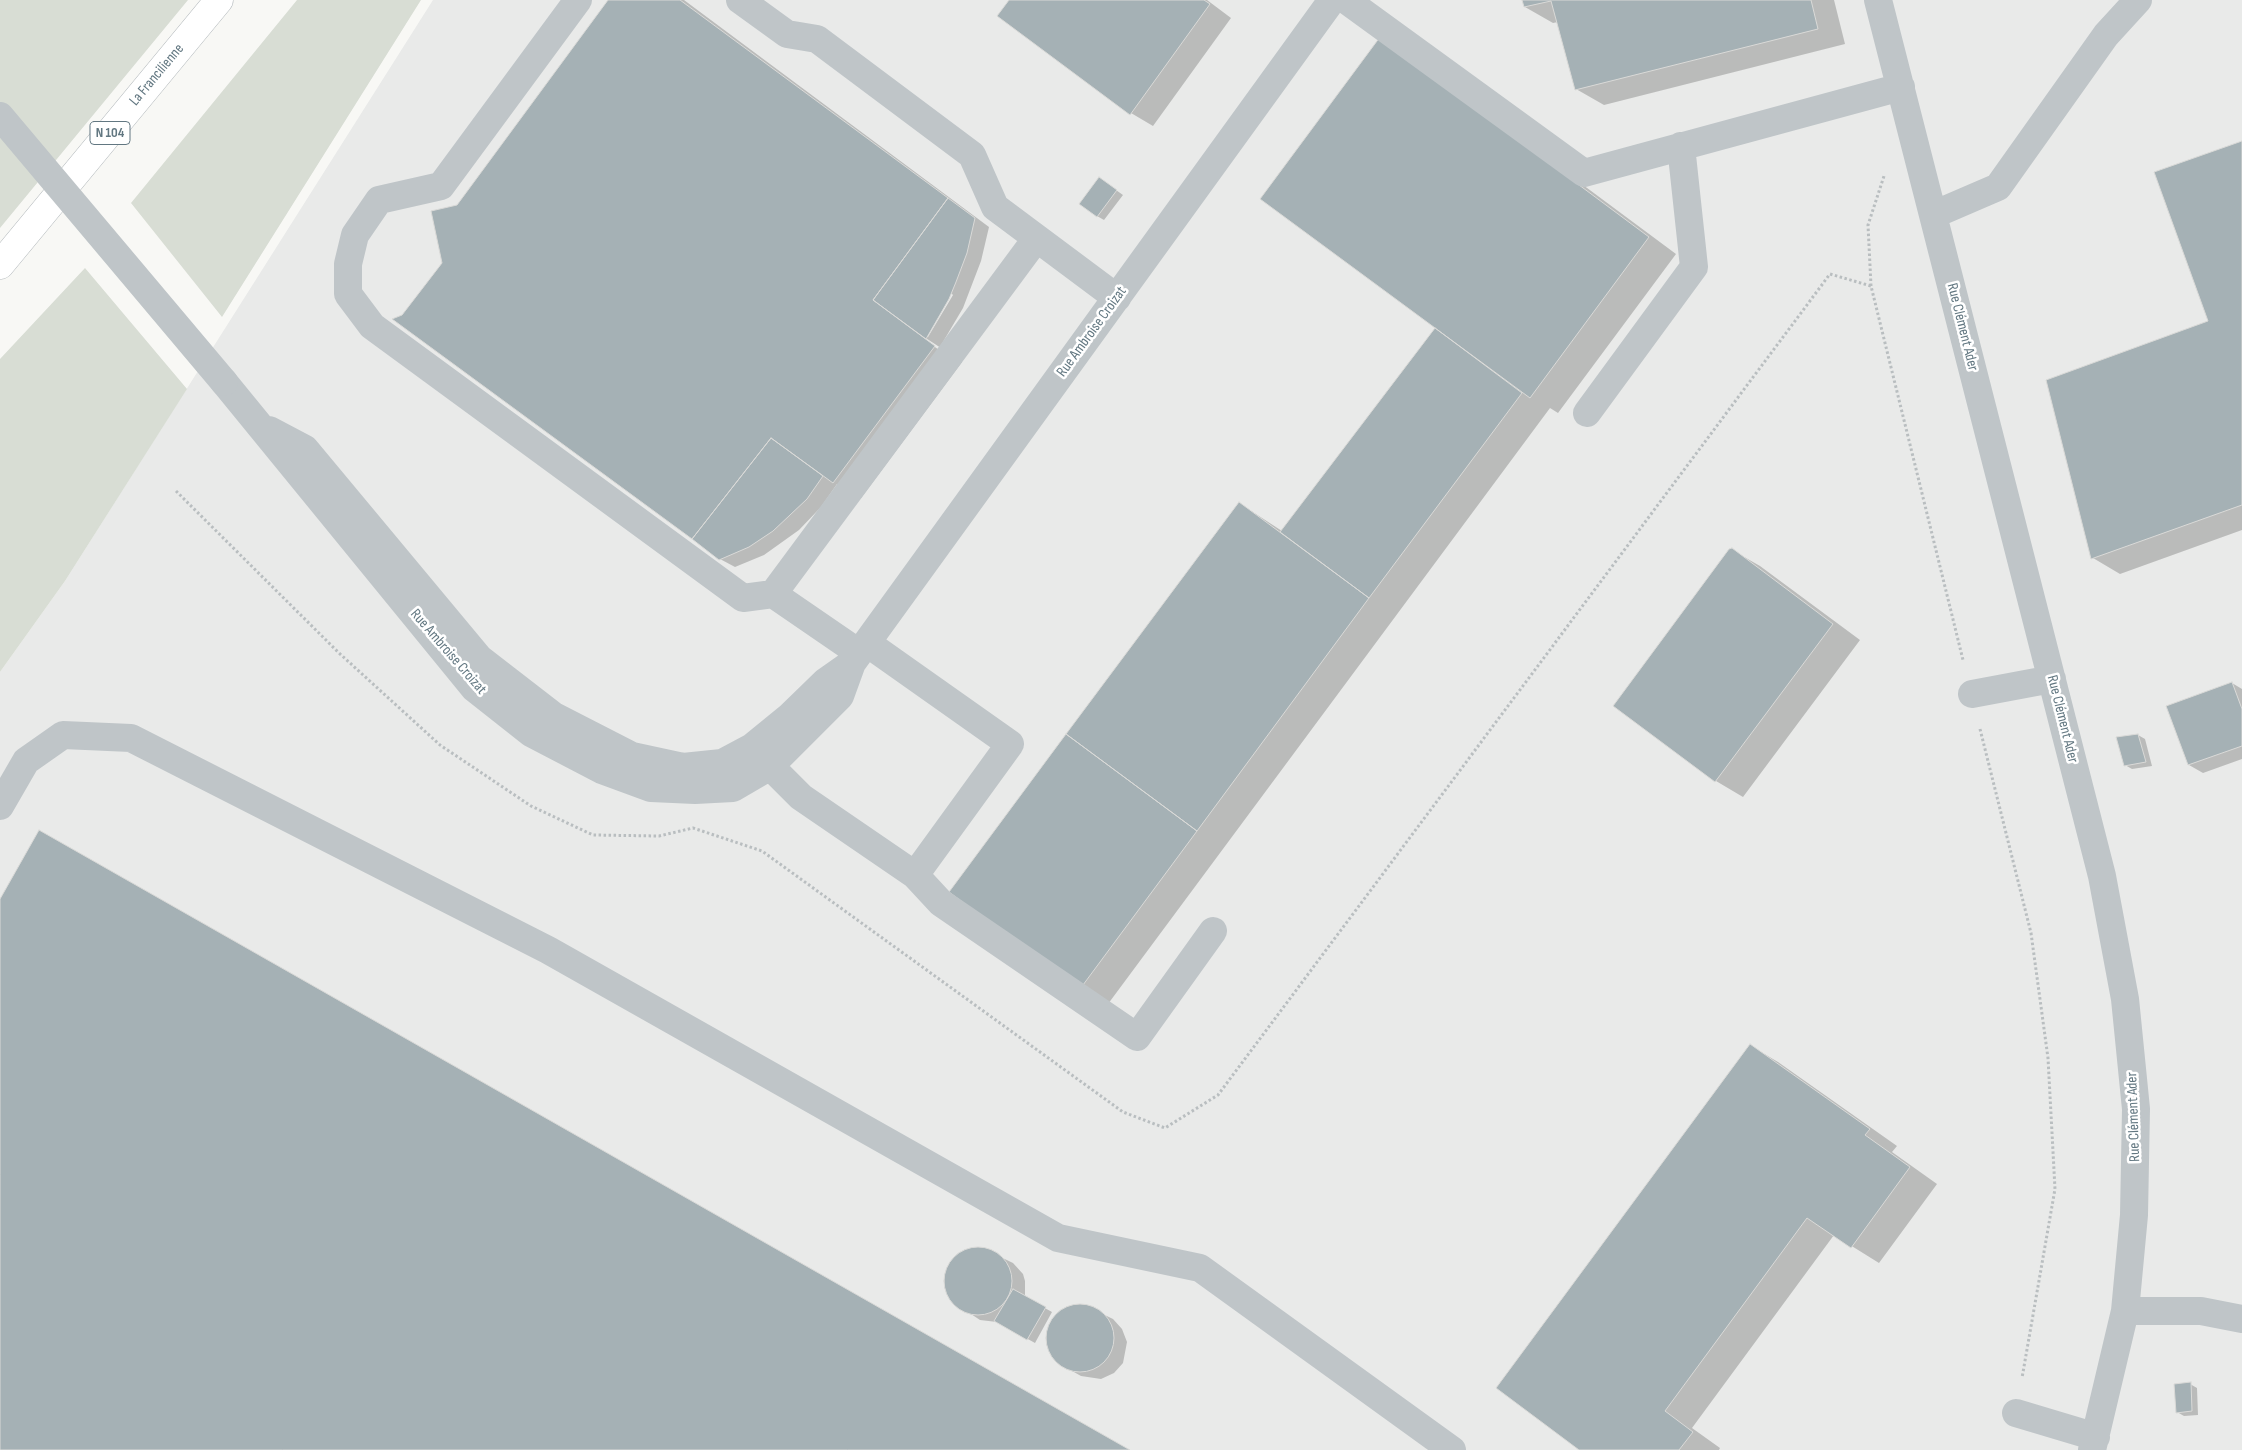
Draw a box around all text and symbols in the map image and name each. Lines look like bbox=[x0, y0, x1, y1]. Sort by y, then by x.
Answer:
street label: La Francilienne bbox=[126, 40, 188, 110]
road number: N 104 bbox=[90, 122, 130, 144]
street label: Rue Clément Ader bbox=[1942, 281, 1982, 373]
street label: Rue Ambroise Croizat bbox=[1053, 283, 1131, 381]
street label: Rue Ambroise Croizat bbox=[406, 606, 490, 698]
street label: Rue Clément Ader bbox=[2042, 673, 2082, 765]
street label: Rue Clément Ader bbox=[2123, 1072, 2145, 1162]

